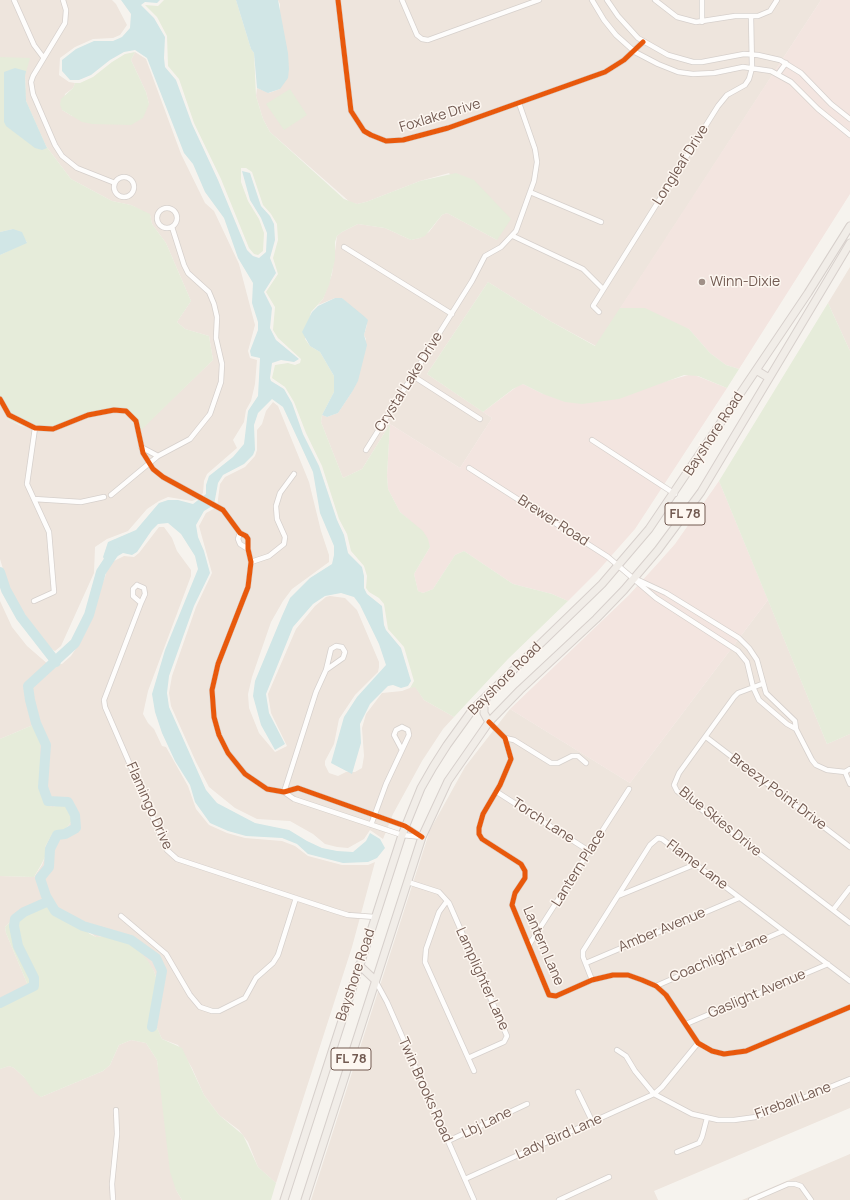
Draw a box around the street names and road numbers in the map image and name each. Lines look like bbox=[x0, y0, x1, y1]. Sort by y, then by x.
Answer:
street label: Foxlake Drive bbox=[397, 96, 483, 136]
street label: Longleaf Drive bbox=[650, 122, 712, 208]
street label: Crystal Lake Drive bbox=[372, 329, 446, 435]
street label: Bayshore Road bbox=[681, 389, 747, 479]
street label: Brewer Road bbox=[514, 492, 592, 550]
road number: FL 78 bbox=[665, 503, 705, 525]
street label: Bayshore Road bbox=[465, 639, 545, 719]
street label: Breezy Point Drive bbox=[726, 750, 830, 834]
street label: Flamingo Drive bbox=[122, 760, 176, 852]
street label: Blue Skies Drive bbox=[675, 784, 765, 860]
street label: Torch Lane bbox=[509, 795, 577, 847]
street label: Lantern Place bbox=[549, 826, 609, 910]
street label: Flame Lane bbox=[663, 837, 731, 893]
street label: Lantern Lane bbox=[519, 904, 567, 988]
street label: Amber Avenue bbox=[616, 904, 708, 956]
street label: Lamplighter Lane bbox=[452, 925, 512, 1033]
street label: Bayshore Road bbox=[333, 927, 379, 1023]
street label: Coachlight Lane bbox=[667, 930, 771, 986]
street label: Gaslight Avenue bbox=[706, 966, 808, 1022]
street label: Twin Brooks Road bbox=[394, 1035, 456, 1145]
road number: FL 78 bbox=[331, 1048, 371, 1070]
street label: Fireball Lane bbox=[753, 1079, 833, 1123]
street label: Lbj Lane bbox=[459, 1104, 515, 1142]
street label: Lady Bird Lane bbox=[513, 1110, 605, 1164]

